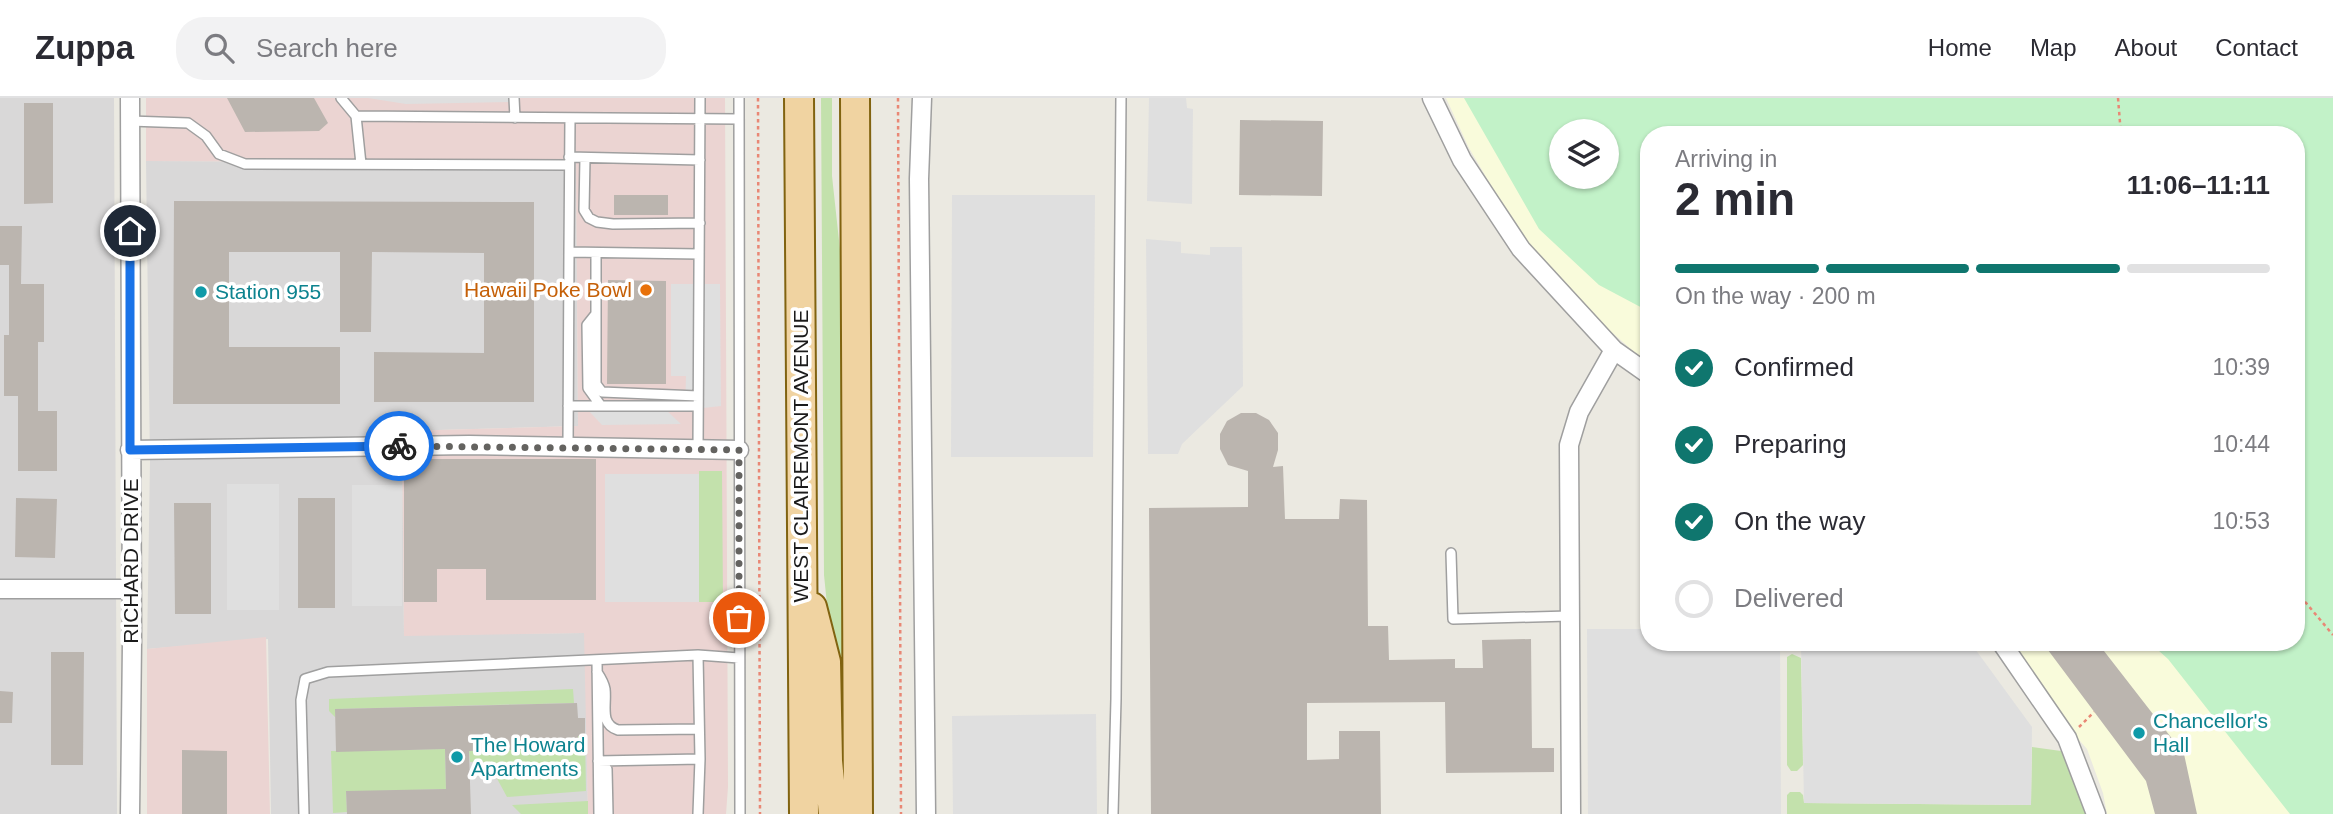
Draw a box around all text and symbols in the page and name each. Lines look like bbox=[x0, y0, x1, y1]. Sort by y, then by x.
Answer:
search box bbox=[176, 17, 666, 80]
text: Zuppa bbox=[35, 29, 134, 66]
icon: search bbox=[200, 29, 238, 67]
text: Search here bbox=[256, 33, 398, 63]
text: Home bbox=[1928, 34, 1992, 61]
text: Map bbox=[2030, 34, 2077, 61]
text: About bbox=[2115, 34, 2177, 61]
text: Contact bbox=[2215, 34, 2298, 61]
map controls bbox=[1549, 119, 1619, 189]
button: layers bbox=[1549, 119, 1619, 189]
text: Arriving in bbox=[1675, 146, 1777, 172]
text: 11:06–11:11 bbox=[2127, 170, 2270, 200]
text: 2 min bbox=[1675, 173, 1795, 225]
pin bbox=[100, 201, 160, 261]
icon: home bbox=[111, 212, 149, 250]
place label: Hawaii Poke Bowl bbox=[464, 278, 632, 301]
place label: Station 955 bbox=[215, 280, 321, 303]
marker: Hawaii Poke Bowl bbox=[638, 282, 654, 298]
text: On the way · 200 m bbox=[1675, 283, 1876, 309]
marker: Station 955 bbox=[193, 284, 209, 300]
street label: WEST CLAIREMONT AVENUE bbox=[789, 310, 812, 602]
icon: check bbox=[1675, 349, 1713, 387]
text: Confirmed bbox=[1734, 352, 1854, 382]
text: 10:39 bbox=[2212, 354, 2270, 380]
courier bbox=[364, 411, 434, 481]
icon: check bbox=[1675, 426, 1713, 464]
icon: bike bbox=[380, 427, 418, 465]
text: Preparing bbox=[1734, 429, 1847, 459]
text: 10:44 bbox=[2212, 431, 2270, 457]
street label: RICHARD DRIVE bbox=[119, 478, 142, 644]
icon: check bbox=[1675, 503, 1713, 541]
text: On the way bbox=[1734, 506, 1866, 536]
text: 10:53 bbox=[2212, 508, 2270, 534]
text: Delivered bbox=[1734, 583, 1844, 613]
pin bbox=[709, 588, 769, 648]
icon: bag bbox=[720, 599, 758, 637]
place label: Chancellor's Hall bbox=[2153, 709, 2268, 756]
marker: Chancellor's Hall bbox=[2131, 725, 2147, 741]
place label: The Howard Apartments bbox=[471, 733, 585, 780]
marker: The Howard Apartments bbox=[449, 749, 465, 765]

